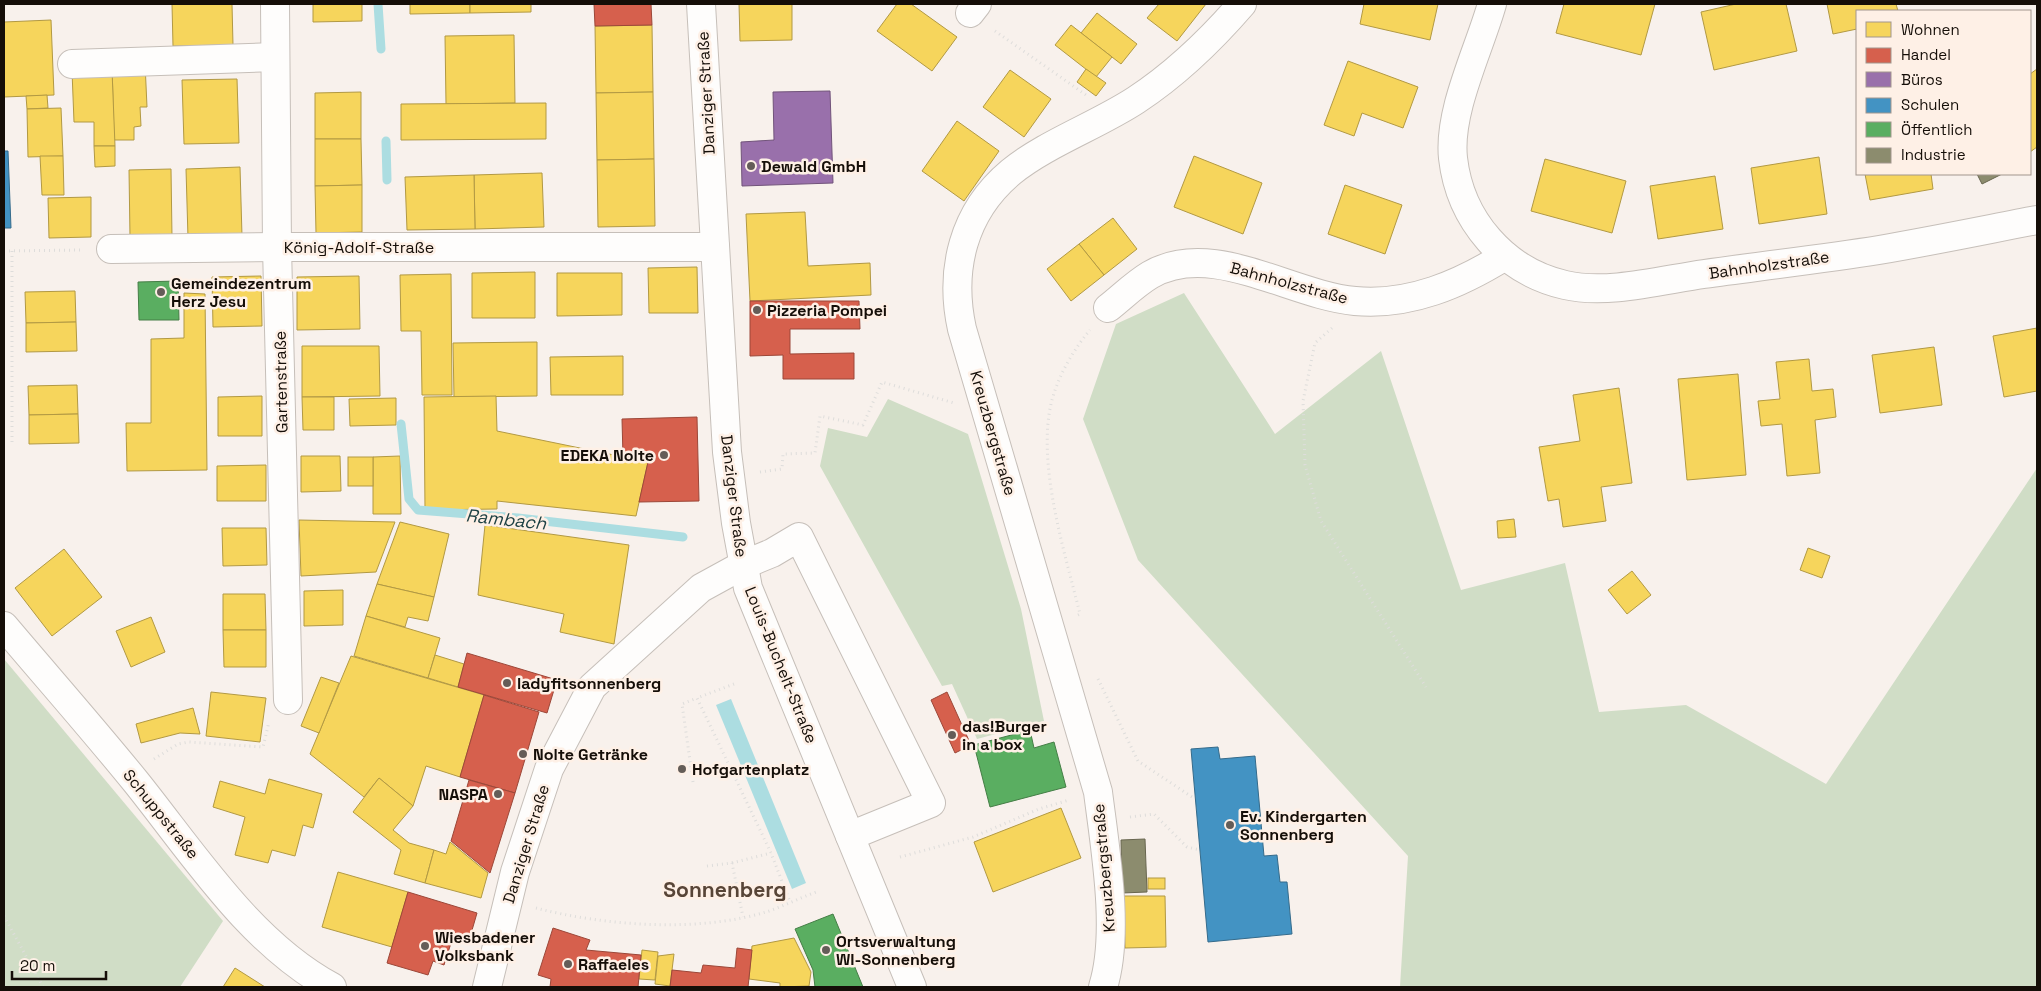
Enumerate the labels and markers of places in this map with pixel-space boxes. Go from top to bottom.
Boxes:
place label: Dewald GmbH [761,156,866,177]
marker: Dewald GmbH [745,160,757,172]
place label: Gemeindezentrum Herz Jesu [171,273,311,312]
marker: Gemeindezentrum Herz Jesu [155,286,167,298]
place label: Pizzeria Pompei [767,300,887,321]
marker: Pizzeria Pompei [751,304,763,316]
place label: EDEKA Nolte [561,445,654,466]
marker: EDEKA Nolte [658,449,670,461]
place label: ladyfitsonnenberg [517,673,661,694]
marker: ladyfitsonnenberg [501,677,513,689]
place label: das!Burger in a box [962,716,1047,755]
marker: das!Burger in a box [946,729,958,741]
place label: Nolte Getränke [533,744,648,765]
marker: Nolte Getränke [517,748,529,760]
place label: Hofgartenplatz [692,759,809,780]
marker: Hofgartenplatz [676,763,688,775]
place label: NASPA [438,784,488,805]
marker: NASPA [492,788,504,800]
place label: Ev. Kindergarten Sonnenberg [1240,806,1367,845]
marker: Ev. Kindergarten Sonnenberg [1224,819,1236,831]
place label: Wiesbadener Volksbank [435,927,535,966]
place label: Ortsverwaltung WI-Sonnenberg [836,931,956,970]
marker: Wiesbadener Volksbank [419,940,431,952]
marker: Ortsverwaltung WI-Sonnenberg [820,944,832,956]
place label: Raffaeles [578,954,649,975]
marker: Raffaeles [562,958,574,970]

